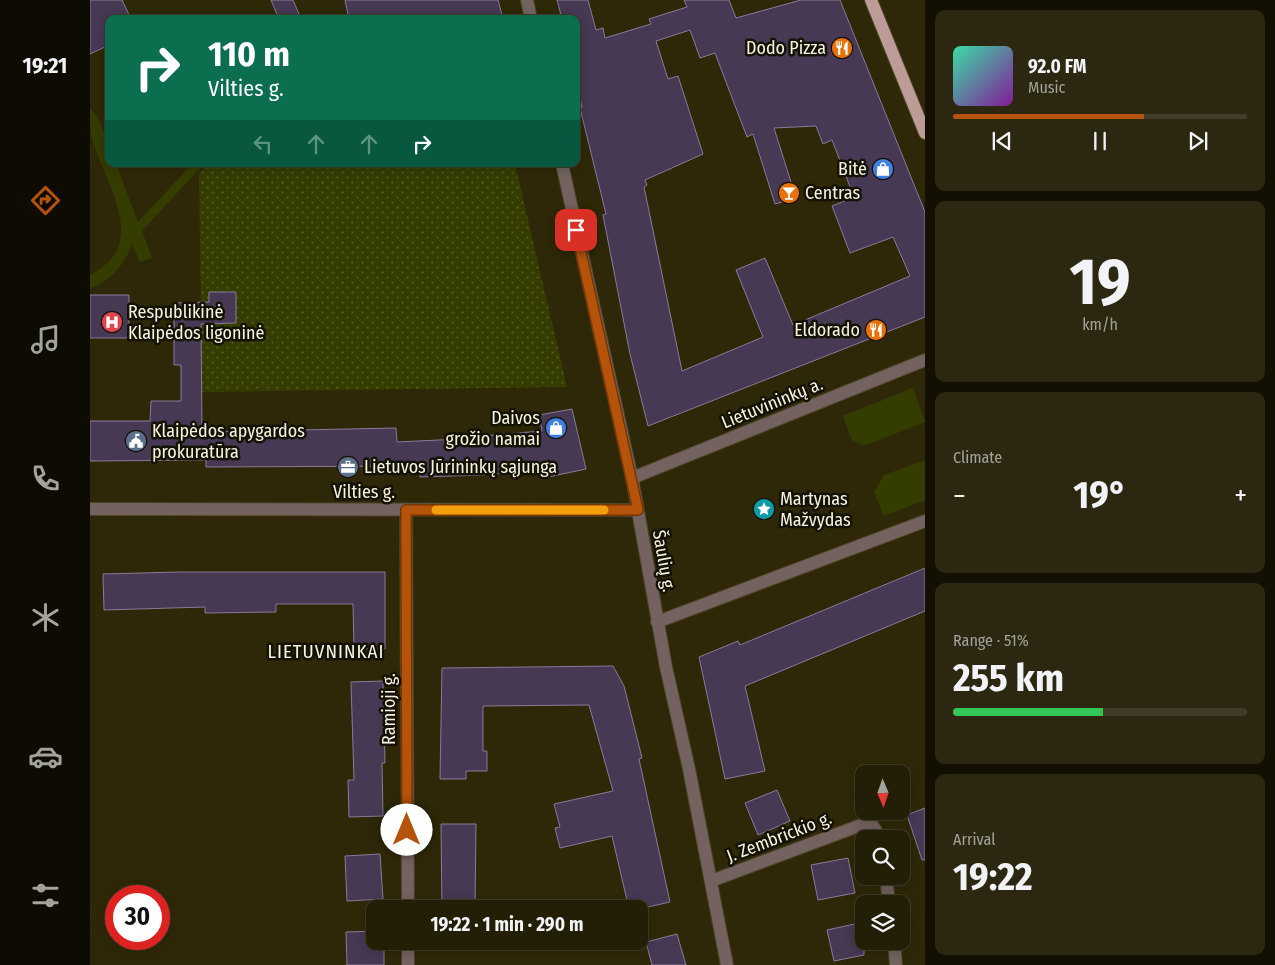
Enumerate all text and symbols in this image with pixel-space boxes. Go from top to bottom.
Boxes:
text: 110 m [208,33,290,75]
icon: right [125,35,190,100]
restaurant icon: Dodo Pizza [830,36,854,60]
place label: Dodo Pizza [746,37,826,59]
text: 19:21 [23,52,67,79]
text: 92.0 FM [1028,55,1086,78]
text: Vilties g. [208,75,284,102]
text: Music [1028,78,1065,97]
icon: previous [988,127,1016,155]
icon: pause [1086,127,1114,155]
icon: next [1184,127,1212,155]
icon: left [249,130,277,158]
icon: ahead [302,130,330,158]
icon: ahead [355,130,383,158]
icon: right [408,130,436,158]
shop icon: Bitė [871,157,895,181]
place label: Bitė [838,158,867,180]
bar icon: Centras [777,181,801,205]
place label: Centras [805,182,860,204]
icon: directions [28,183,63,218]
pin [555,209,597,251]
icon: arrive [562,216,590,244]
text: 19 [1069,243,1131,321]
place label: Respublikinė Klaipėdos ligoninė [128,301,264,344]
hospital icon: Respublikinė Klaipėdos ligoninė [100,310,124,334]
text: km/h [1082,315,1118,334]
restaurant icon: Eldorado [864,318,888,342]
place label: Eldorado [794,319,860,341]
icon: music [28,322,63,357]
street label: Lietuvininkų a. [718,373,826,433]
place label: Daivos grožio namai [446,407,540,450]
shop icon: Daivos grožio namai [544,416,568,440]
place label: Klaipėdos apygardos prokuratūra [152,420,305,463]
public building icon: Klaipėdos apygardos prokuratūra [124,429,148,453]
text: Climate [953,448,1002,467]
office icon: Lietuvos Jūrininkų sąjunga [336,455,360,479]
place label: Lietuvos Jūrininkų sąjunga [364,456,557,478]
icon: phone [28,461,63,496]
text: 19° [1073,472,1127,518]
text: − [953,479,966,512]
text: + [1234,479,1247,512]
street label: Vilties g. [333,481,395,503]
place label: Martynas Mažvydas [780,488,851,531]
place icon: Martynas Mažvydas [752,497,776,521]
street label: Šaulių g. [648,528,680,594]
icon: climate [28,600,63,635]
text: Range · 51% [953,631,1029,650]
district label: LIETUVNINKAI [267,640,385,663]
text: 255 km [953,655,1064,701]
street label: Ramioji g. [378,673,400,745]
icon: car [28,739,63,774]
north arrow [855,765,910,820]
map controls [855,765,910,950]
position arrow [380,803,432,855]
street label: J. Zembrickio g. [723,807,835,867]
button: search [855,830,910,885]
text: Arrival [953,830,995,849]
text: 19:22 [953,854,1033,900]
icon: filters [28,878,63,913]
speed limit sign: 30 [105,885,170,950]
button: layers [855,895,910,950]
text: 19:22 · 1 min · 290 m [430,913,584,936]

